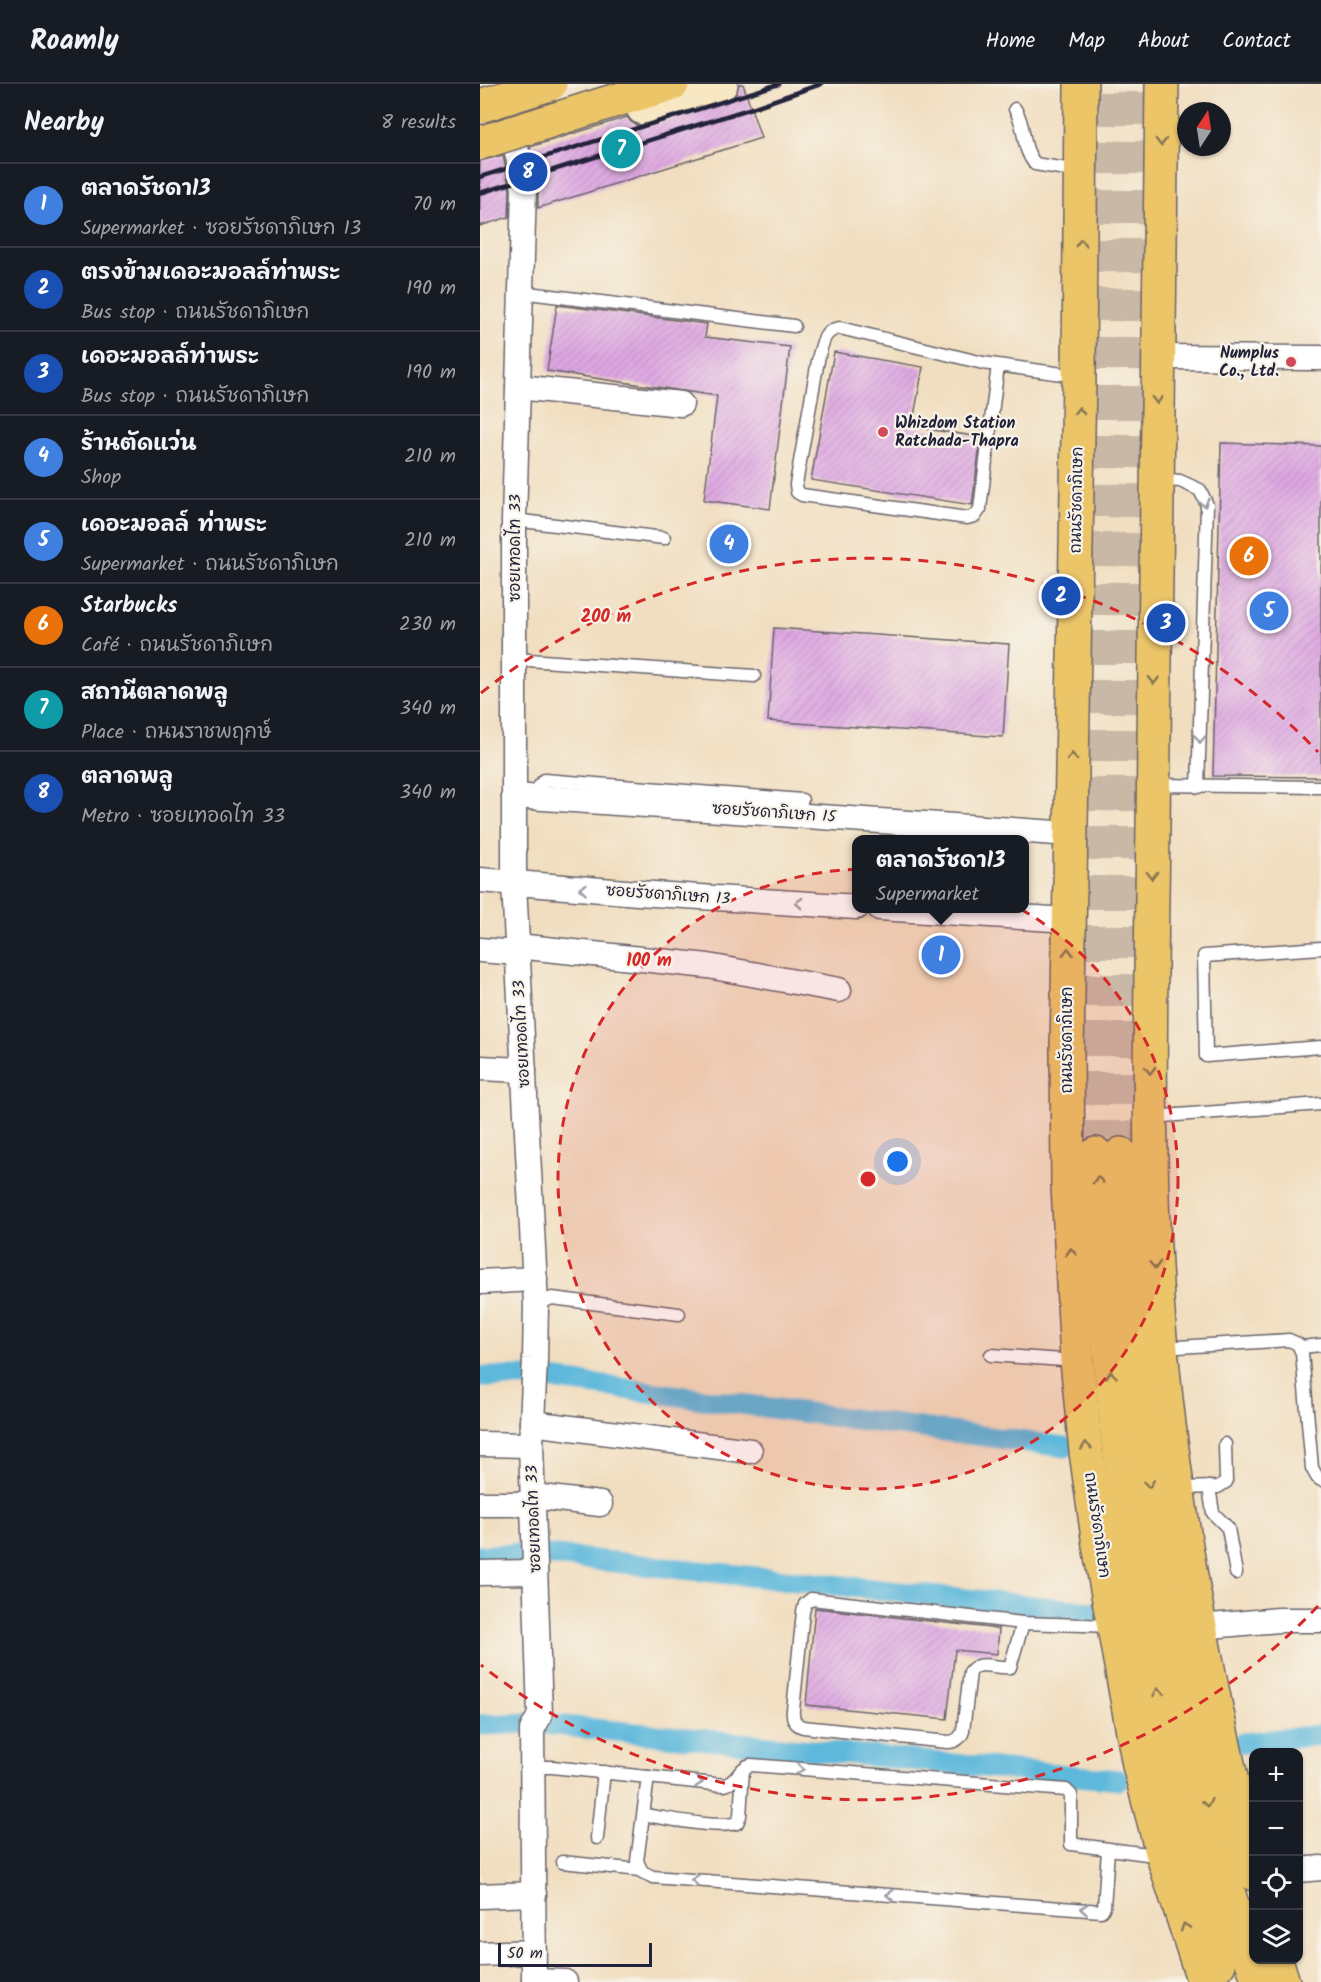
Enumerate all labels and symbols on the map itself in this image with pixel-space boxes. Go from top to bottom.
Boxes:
north arrow [1177,102,1231,156]
pin: 7 [602,126,640,172]
one-way arrow [1154,138,1167,147]
pin: 8 [508,150,548,194]
one-way arrow [1075,239,1087,248]
place label: Numplus Co., Ltd. [1219,341,1280,384]
marker: Numplus Co., Ltd. [1284,355,1298,369]
one-way arrow [1151,396,1163,405]
one-way arrow [1073,406,1085,415]
place label: Whizdom Station Ratchada-Thapra [895,411,1019,454]
marker: Whizdom Station Ratchada-Thapra [876,425,890,439]
street label: ถนนรัชดาภิเษก [1064,446,1090,554]
street label: ซอยเทอดไท 33 [503,494,528,602]
one-way arrow [1197,497,1209,507]
pin: 4 [710,522,748,566]
pin: 6 [1230,534,1268,578]
pin: 2 [1042,574,1080,618]
pin: 5 [1250,588,1288,634]
pin: 3 [1146,600,1186,646]
text: 200 m [581,603,632,632]
one-way arrow [1148,676,1160,685]
one-way arrow [1193,734,1206,743]
one-way arrow [1066,752,1078,761]
street label: ซอยรัชดาภิเษก 15 [711,796,838,830]
one-way arrow [1146,871,1158,880]
street label: ซอยรัชดาภิเษก 13 [605,878,731,912]
one-way arrow [579,883,588,896]
one-way arrow [794,897,803,910]
pin: 1 [922,932,960,978]
text: 100 m [626,947,672,976]
one-way arrow [1062,947,1074,956]
street label: ซอยเทอดไท 33 [507,979,537,1089]
street label: ถนนรัชดาภิเษก [1055,987,1080,1093]
one-way arrow [1144,1066,1157,1075]
your location [883,1147,912,1176]
centre of rings [858,1169,878,1189]
one-way arrow [1091,1176,1104,1185]
one-way arrow [1065,1247,1078,1256]
one-way arrow [1148,1261,1161,1270]
one-way arrow [1105,1370,1118,1379]
one-way arrow [1080,1442,1093,1451]
street label: ซอยเทอดไท 33 [520,1465,548,1573]
street label: ถนนรัชดาภิเษก [1077,1470,1117,1580]
one-way arrow [1142,1480,1155,1489]
one-way arrow [1152,1688,1165,1698]
one-way arrow [795,1762,804,1775]
one-way arrow [694,1775,704,1788]
one-way arrow [1199,1797,1212,1807]
one-way arrow [691,1874,700,1887]
one-way arrow [885,1888,894,1901]
one-way arrow [1079,1903,1088,1916]
one-way arrow [1180,1922,1193,1933]
scale bar [498,1940,652,1968]

